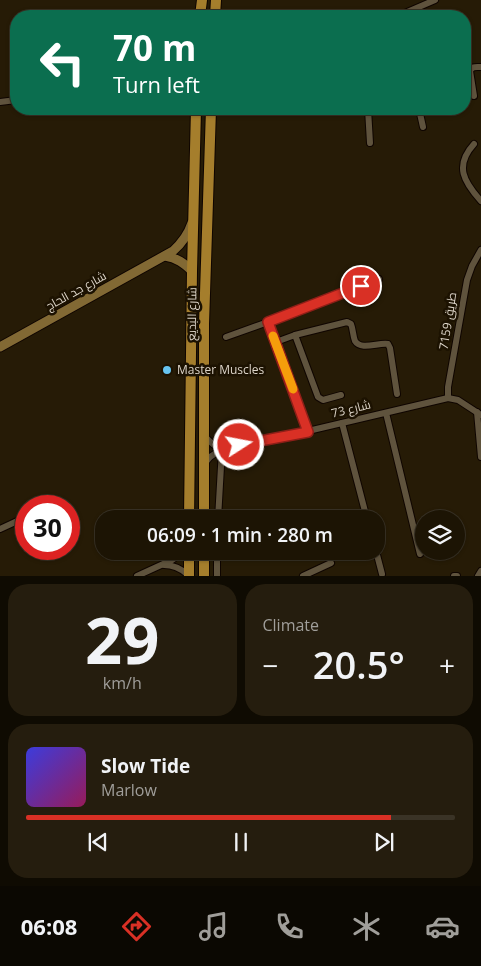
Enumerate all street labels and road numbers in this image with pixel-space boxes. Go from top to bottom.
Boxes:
street label: شارع جد الحاج [42,267,109,314]
street label: شارع البديع [183,287,200,341]
street label: طريق 7159 [435,291,460,351]
street label: شارع 73 [329,395,372,422]

